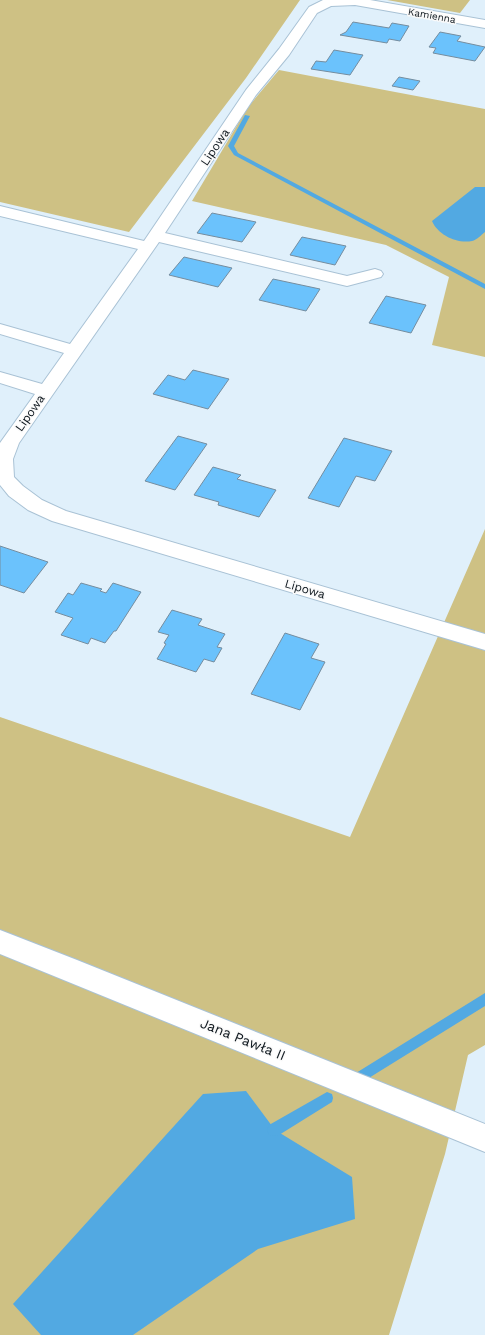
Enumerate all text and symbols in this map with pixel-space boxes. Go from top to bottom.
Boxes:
street label: Kamienna [407,6,457,25]
street label: Lipowa [198,126,233,168]
street label: Lipowa [12,392,48,434]
street label: Lipowa [283,577,327,602]
street label: Jana Pawła II [198,1015,288,1063]

